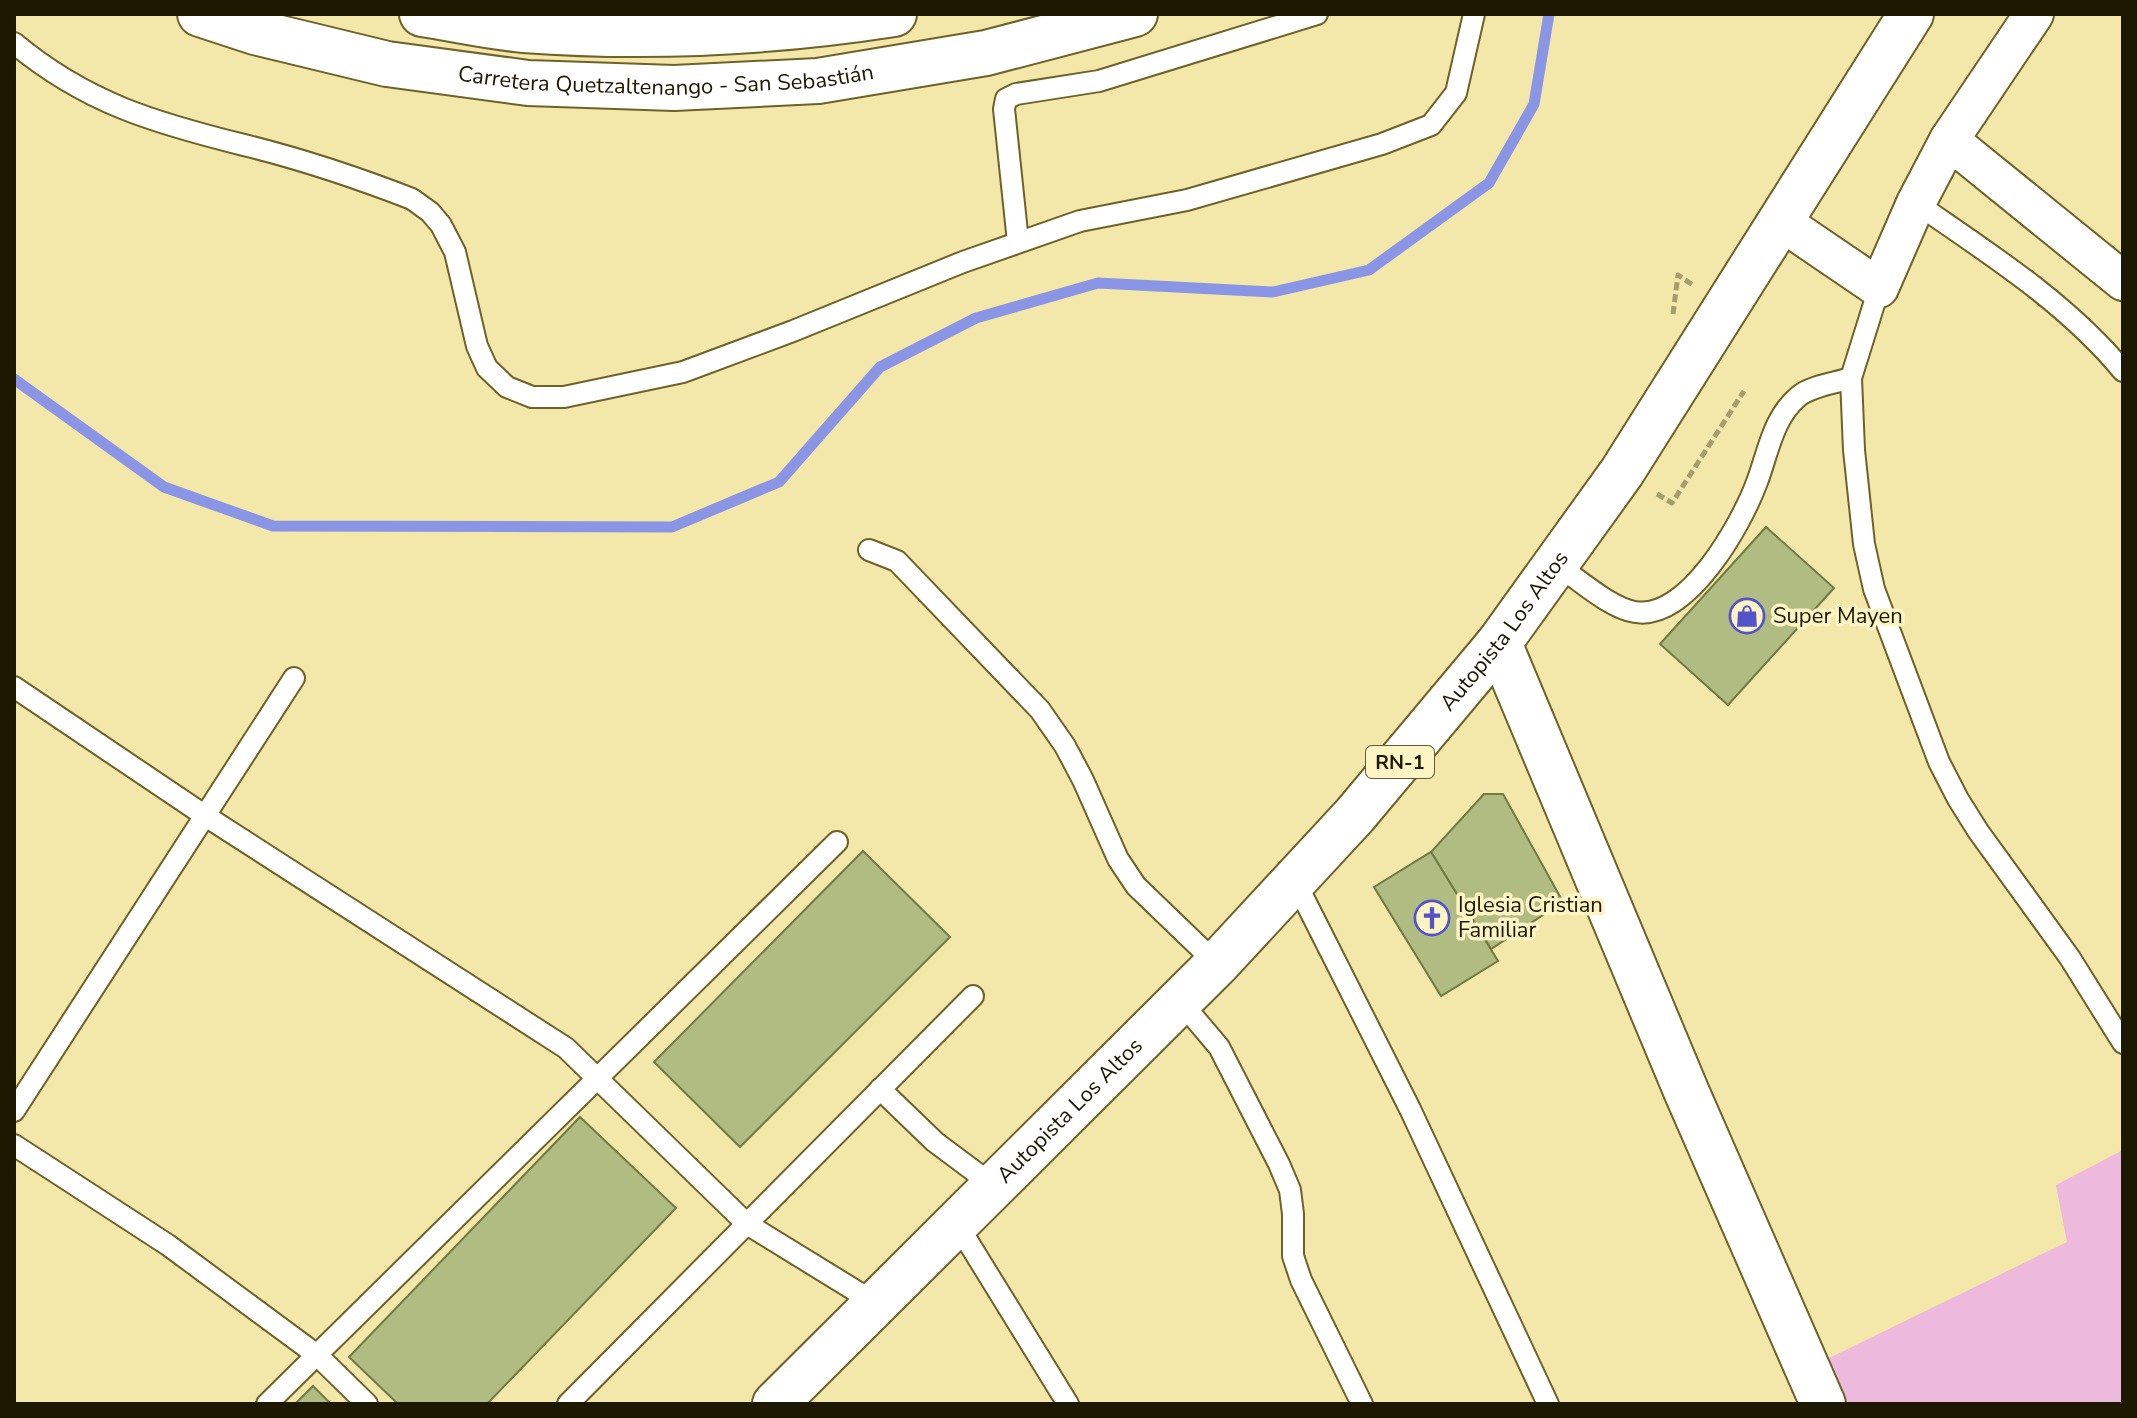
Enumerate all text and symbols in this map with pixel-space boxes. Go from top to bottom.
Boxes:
street label: Carretera Quetzaltenango - San Sebastián [456,57,876,103]
street label: Autopista Los Altos [1433,545,1576,717]
shop icon: Super Mayen [1728,597,1766,635]
place label: Super Mayen [1773,601,1903,631]
road number: RN-1 [1366,746,1434,778]
place label: Iglesia Cristian Familiar [1458,890,1603,945]
church icon: Iglesia Cristian Familiar [1413,899,1451,937]
street label: Autopista Los Altos [990,1031,1149,1190]

